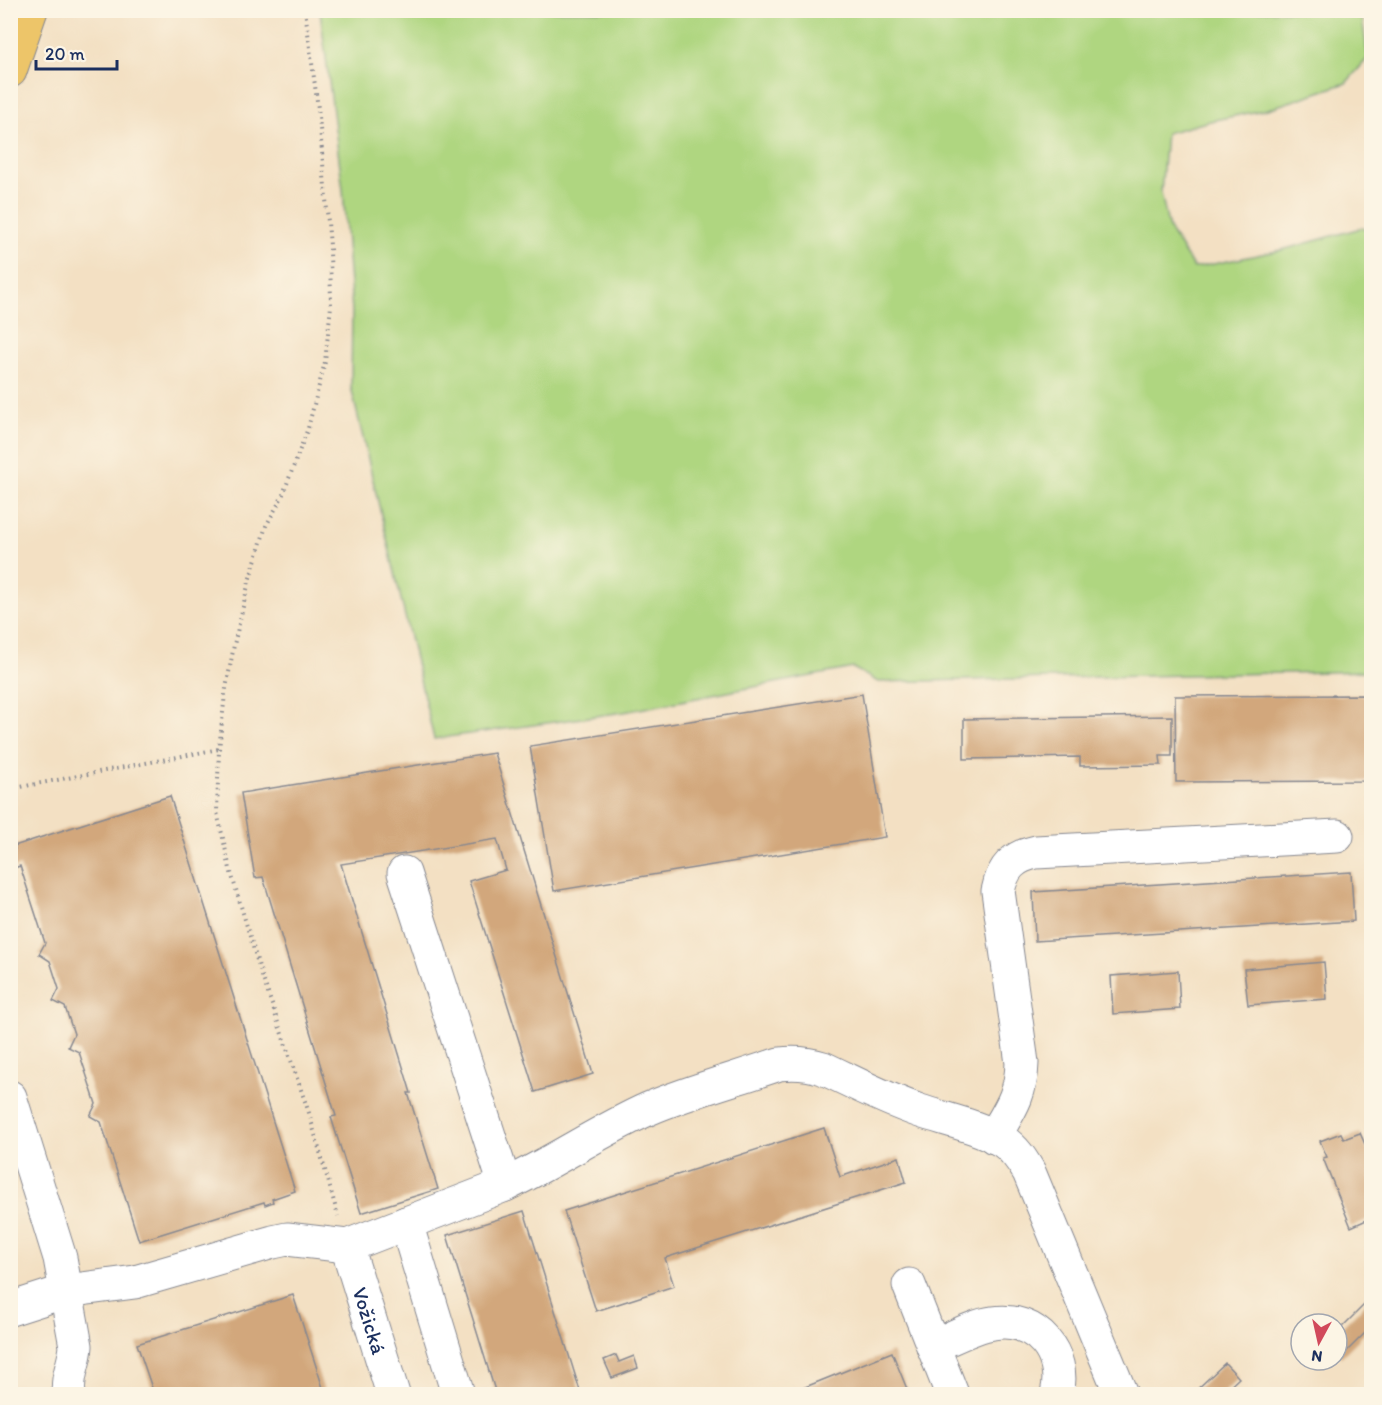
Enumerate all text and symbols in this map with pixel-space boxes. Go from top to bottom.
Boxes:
scale bar [36,33,117,71]
text: 20 m [45,43,85,65]
street label: Vožická [348,1284,392,1357]
north arrow [1289,1312,1349,1372]
text: N [1310,1346,1324,1367]

